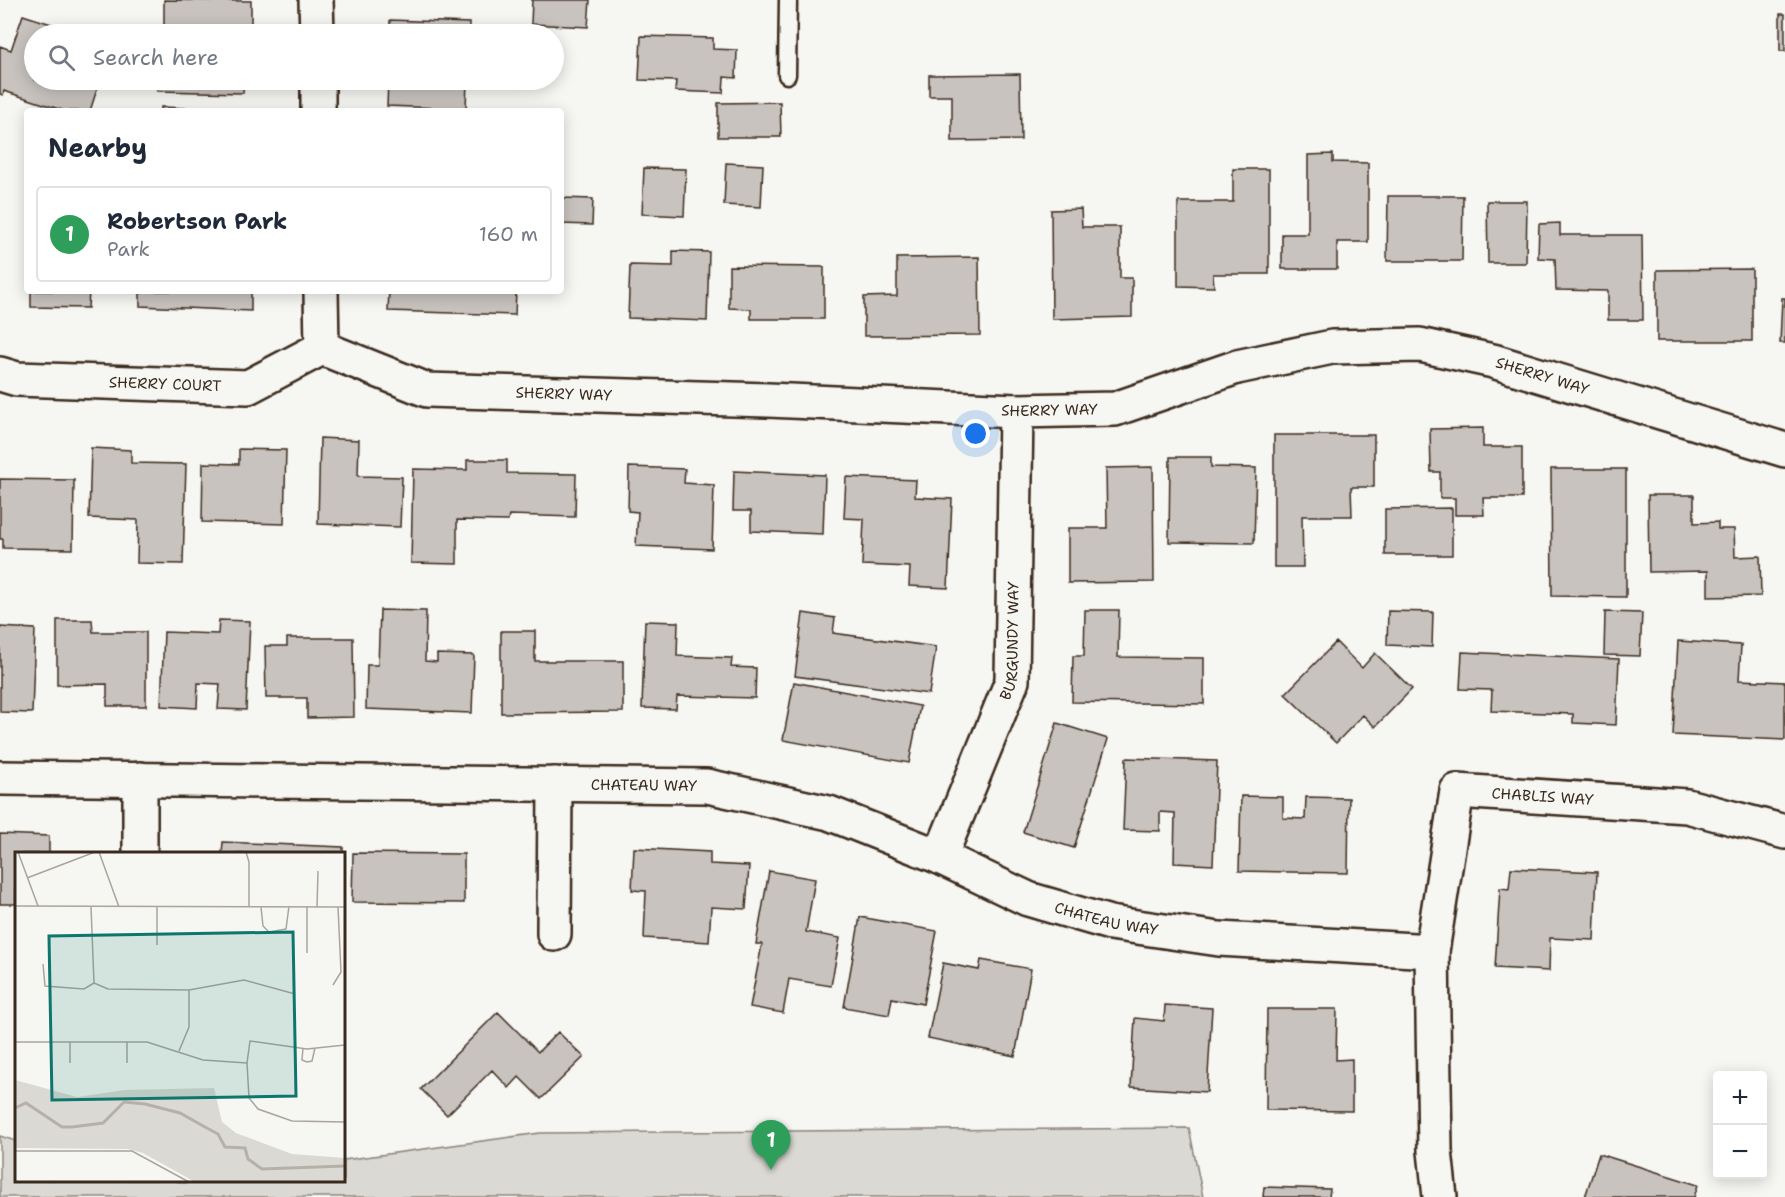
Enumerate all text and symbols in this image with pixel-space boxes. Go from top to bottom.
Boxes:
search box [24,24,564,90]
icon: search [45,41,78,74]
text: Search here [93,43,219,72]
text: Nearby [48,130,147,165]
text: Robertson Park [107,207,287,236]
text: 1 [65,221,74,247]
text: 160 m [479,221,538,247]
text: Park [107,236,150,262]
street label: SHERRY WAY [1493,352,1592,400]
street label: SHERRY COURT [109,372,222,396]
street label: SHERRY WAY [515,383,612,405]
street label: SHERRY WAY [1001,399,1098,421]
your location [961,419,990,448]
street label: BURGUNDY WAY [995,581,1023,703]
street label: CHATEAU WAY [591,775,697,796]
street label: CHABLIS WAY [1491,783,1594,810]
inset map [15,852,345,1182]
street label: CHATEAU WAY [1052,897,1160,940]
map controls [1713,1071,1767,1179]
button: + [1713,1071,1767,1125]
pin: 1 [752,1120,790,1170]
button: − [1713,1125,1767,1179]

